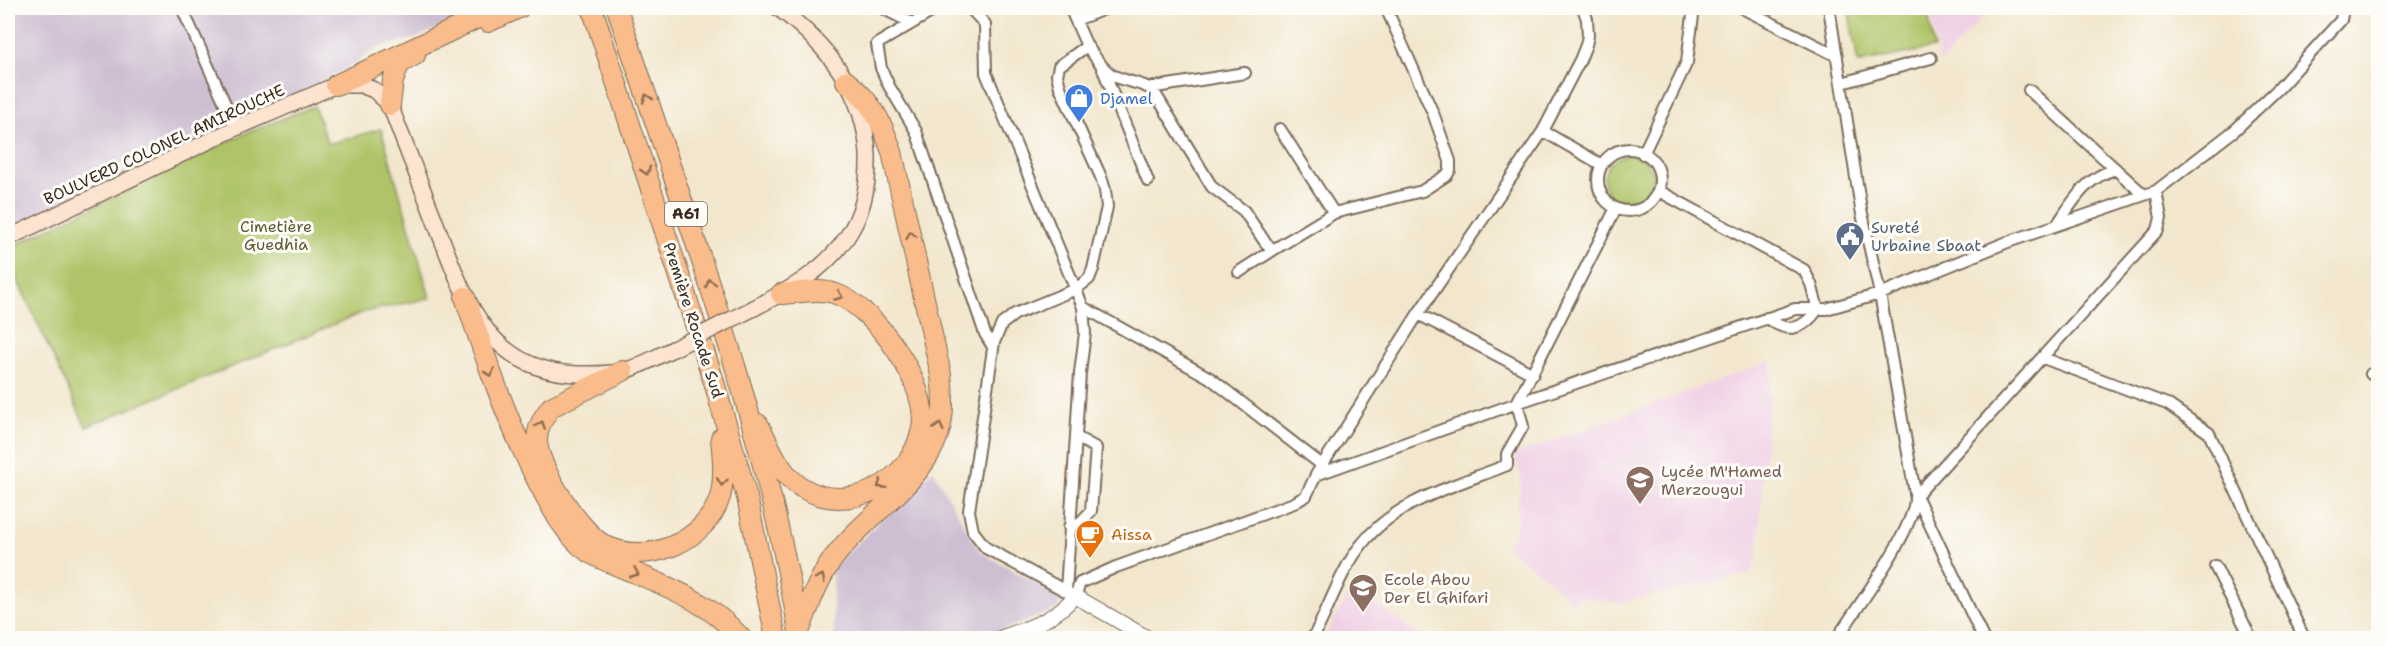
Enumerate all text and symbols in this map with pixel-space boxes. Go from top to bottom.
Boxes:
street label: BOULVERD COLONEL AMIROUCHE [40,79,288,210]
shop icon: Djamel [1063,82,1095,124]
place label: Djamel [1100,88,1153,109]
one-way arrow [642,93,655,104]
one-way arrow [638,165,651,176]
road number: A61 [665,202,707,226]
park label: Cimetière Guedhia [240,216,312,255]
place label: Sureté Urbaine Sbaat [1871,217,1981,256]
public building icon: Sureté Urbaine Sbaat [1834,220,1866,262]
one-way arrow [905,231,918,241]
street label: Première Rocade Sud [658,240,729,401]
one-way arrow [705,278,717,289]
one-way arrow [832,289,843,301]
one-way arrow [483,367,495,378]
one-way arrow [534,421,547,431]
one-way arrow [932,422,945,432]
place label: Lycée M'Hamed Merzougui [1661,461,1782,500]
school or university icon: Lycée M'Hamed Merzougui [1624,464,1656,506]
one-way arrow [716,477,728,486]
one-way arrow [877,478,888,489]
cafe icon: Aissa [1074,518,1106,560]
place label: Aissa [1111,524,1152,545]
one-way arrow [629,566,640,578]
place label: Ecole Abou Der El Ghifari [1384,569,1489,608]
school or university icon: Ecole Abou Der El Ghifari [1347,572,1379,614]
one-way arrow [814,574,825,584]

